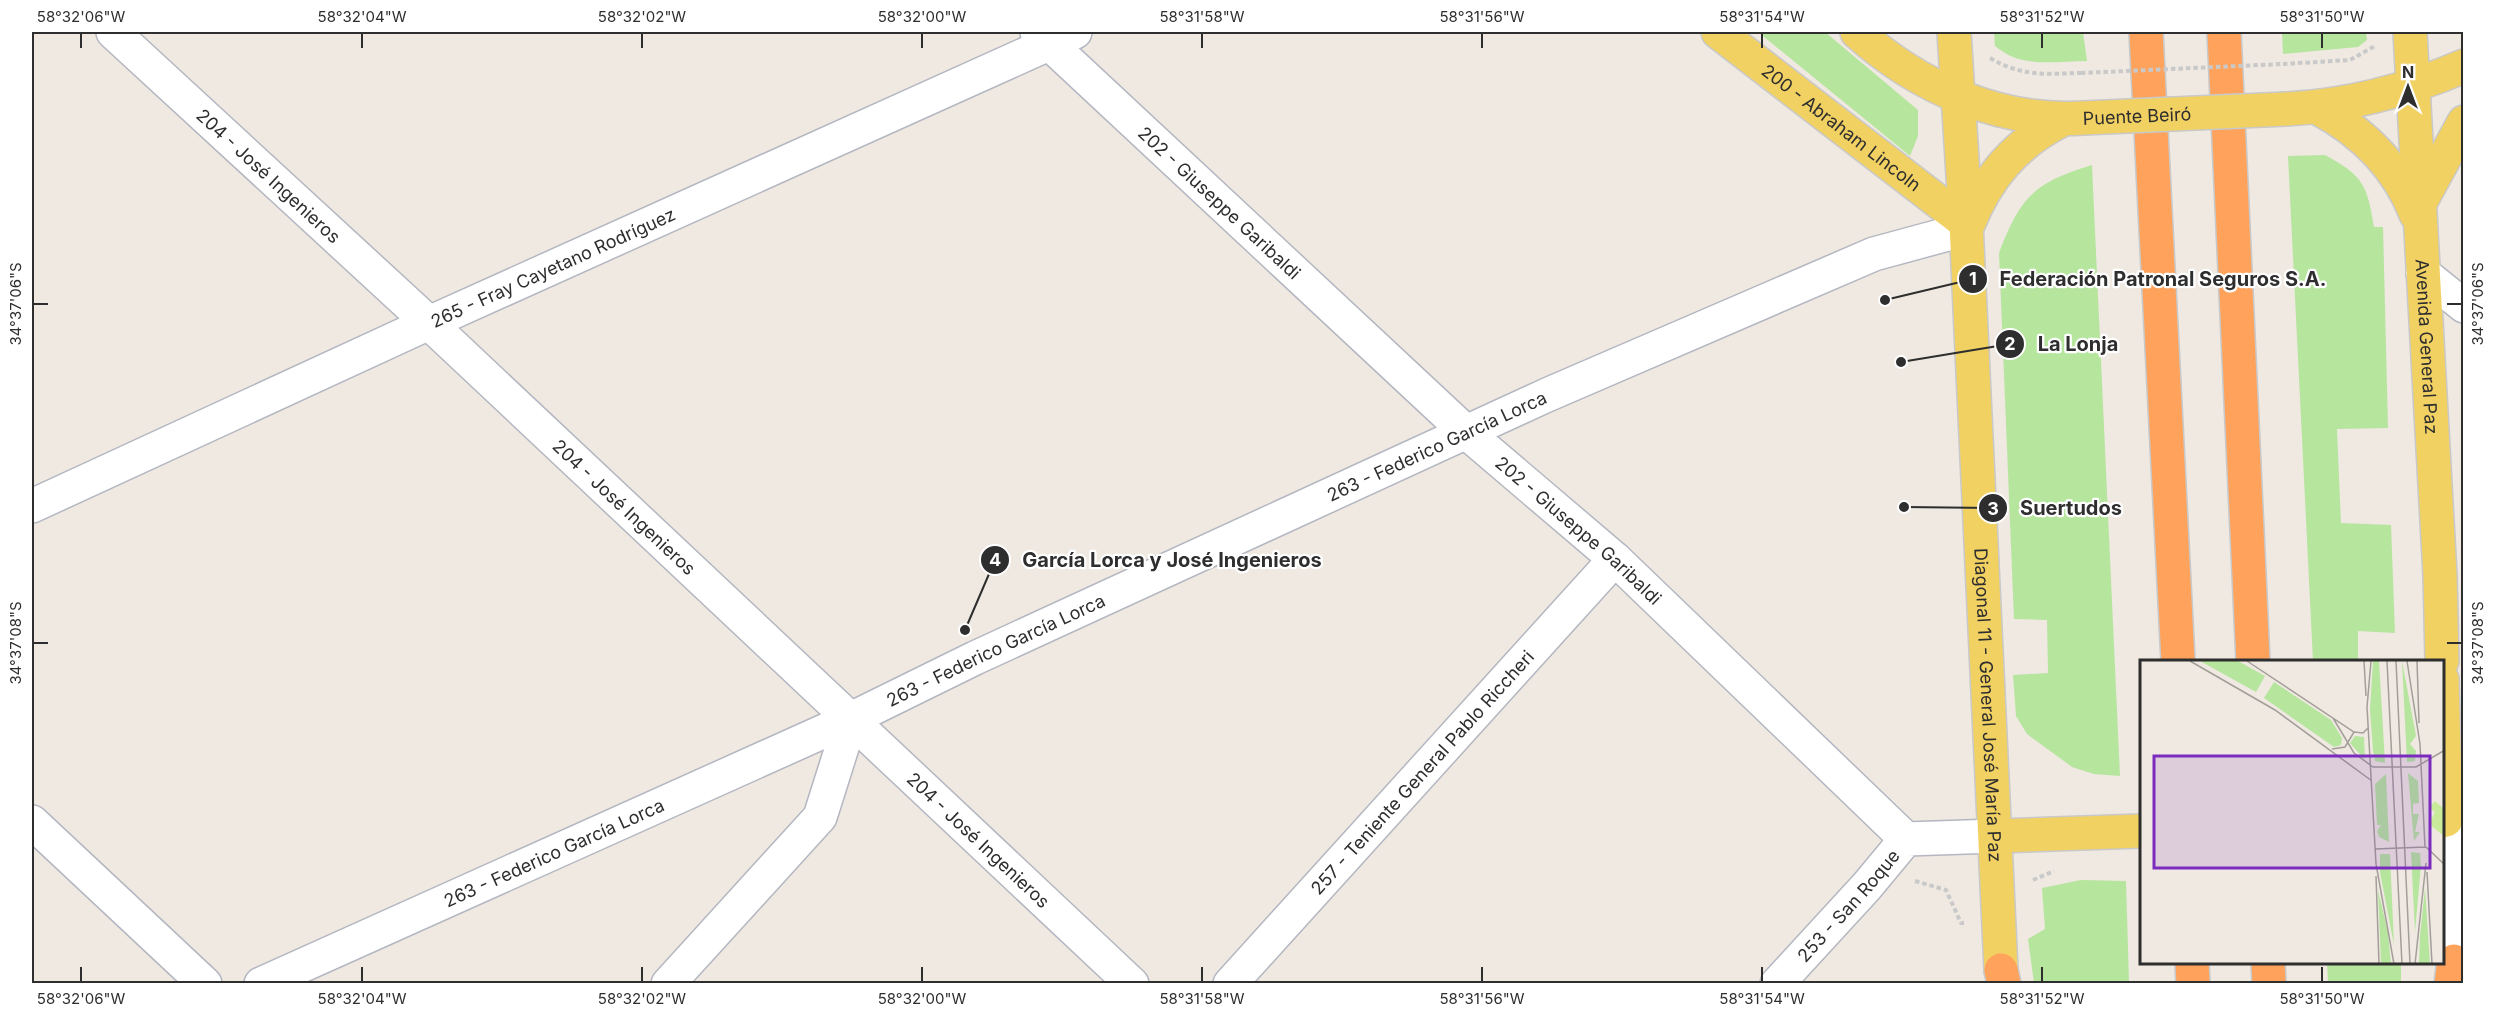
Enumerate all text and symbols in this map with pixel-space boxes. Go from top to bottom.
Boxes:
text: 58°32'06"W [37,7,125,26]
text: 58°32'04"W [318,7,407,26]
text: 58°32'02"W [598,7,686,26]
text: 58°32'00"W [878,7,967,26]
text: 58°31'58"W [1159,7,1245,26]
text: 58°31'56"W [1439,7,1525,26]
text: 58°31'54"W [1719,7,1805,26]
text: 58°31'52"W [2000,7,2085,26]
text: 58°31'50"W [2279,7,2365,26]
north arrow [2378,57,2438,117]
street label: 200 - Abraham Lincoln [1758,59,1925,195]
text: N [2402,62,2414,82]
street label: Puente Beiró [2082,103,2192,129]
street label: 204 - José Ingenieros [193,104,345,247]
street label: 202 - Giuseppe Garibaldi [1134,122,1305,283]
street label: 265 - Fray Cayetano Rodríguez [427,203,678,331]
street label: Avenida General Paz [2412,258,2443,435]
callout: Federación Patronal Seguros S.A. [1958,260,2338,298]
text: 34°37'06"S [6,262,25,346]
text: 34°37'06"S [2468,262,2487,346]
text: Federación Patronal Seguros S.A. [2000,267,2326,291]
text: 1 [1969,268,1977,289]
callout: La Lonja [1995,325,2130,363]
text: La Lonja [2038,332,2118,356]
text: 2 [2004,333,2016,354]
street label: 263 - Federico García Lorca [1324,386,1550,505]
street label: 204 - José Ingenieros [549,435,700,579]
street label: 202 - Giuseppe Garibaldi [1491,452,1666,609]
callout: Suertudos [1978,489,2134,527]
text: Suertudos [2020,496,2122,520]
text: 3 [1987,498,1999,519]
callout: García Lorca y José Ingenieros [980,541,1334,579]
street label: Diagonal 11 - General José María Paz [1971,547,2006,863]
text: García Lorca y José Ingenieros [1022,548,1322,572]
text: 4 [989,549,1001,570]
street label: 263 - Federico García Lorca [883,589,1108,710]
text: 34°37'08"S [6,601,25,685]
text: 34°37'08"S [2468,601,2487,685]
street label: 257 - Teniente General Pablo Riccheri [1306,646,1538,898]
inset map [2140,660,2444,964]
street label: 204 - José Ingenieros [903,768,1054,912]
street label: 263 - Federico García Lorca [440,794,667,911]
street label: 253 - San Roque [1793,845,1904,966]
text: 58°32'06"W [37,989,125,1008]
text: 58°32'04"W [318,989,407,1008]
text: 58°32'02"W [598,989,686,1008]
text: 58°32'00"W [878,989,967,1008]
text: 58°31'58"W [1159,989,1245,1008]
text: 58°31'56"W [1439,989,1525,1008]
text: 58°31'54"W [1719,989,1805,1008]
text: 58°31'52"W [2000,989,2085,1008]
text: 58°31'50"W [2279,989,2365,1008]

